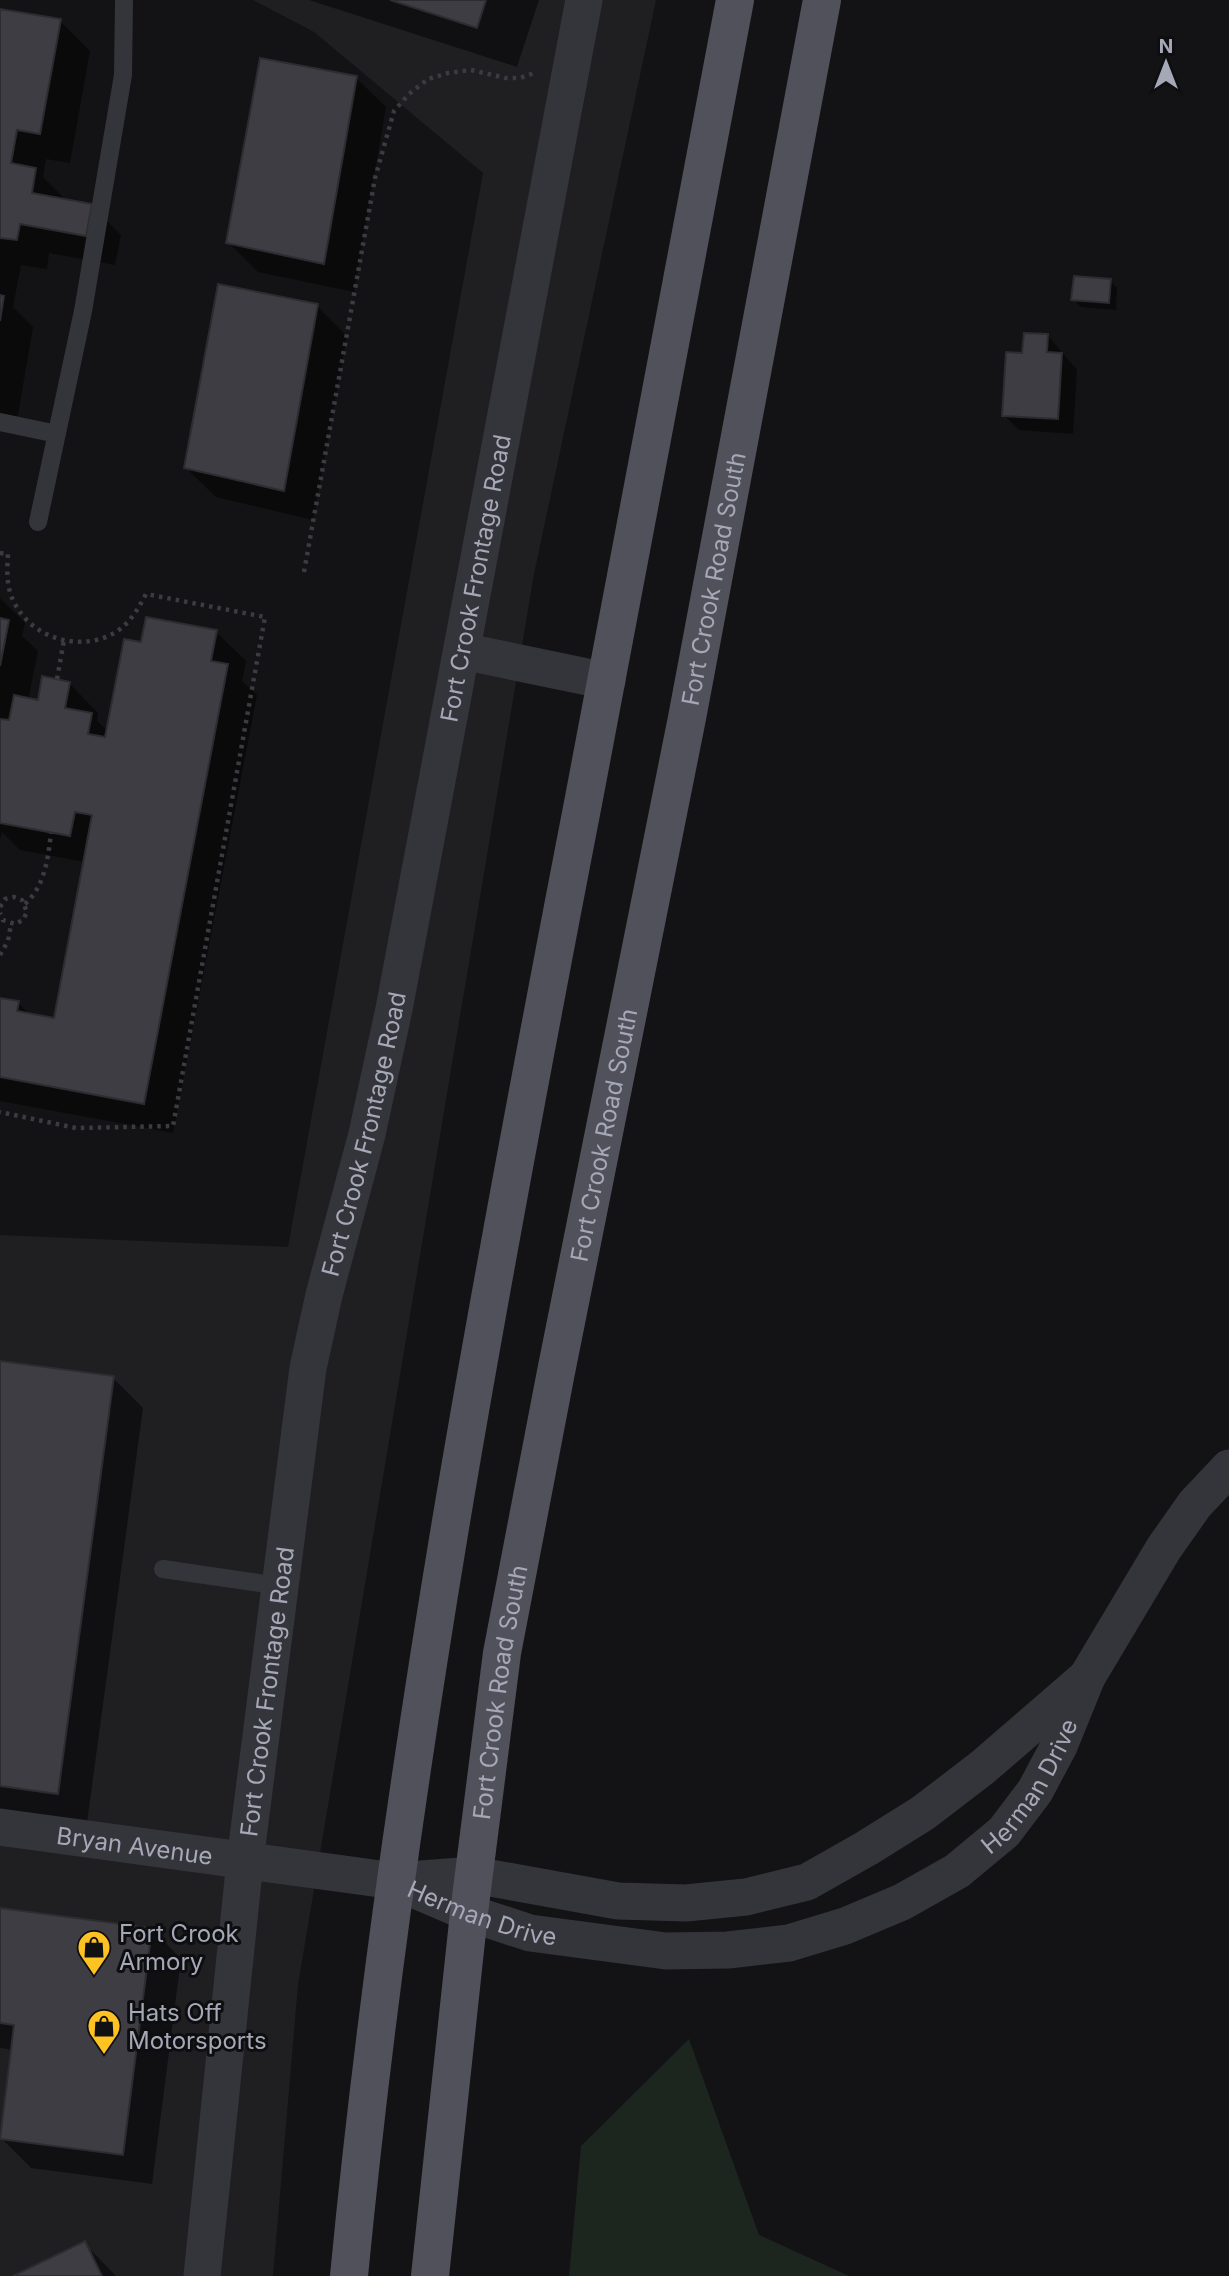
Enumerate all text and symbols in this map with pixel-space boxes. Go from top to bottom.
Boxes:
north arrow [1131,28,1201,98]
text: N [1159,35,1173,58]
street label: Fort Crook Frontage Road [434,432,516,724]
street label: Fort Crook Road South [675,450,751,708]
street label: Fort Crook Frontage Road [315,989,411,1279]
street label: Fort Crook Road South [564,1006,643,1264]
street label: Fort Crook Frontage Road [234,1545,300,1838]
street label: Fort Crook Road South [466,1562,533,1821]
street label: Herman Drive [975,1714,1083,1860]
street label: Bryan Avenue [55,1820,215,1870]
street label: Herman Drive [403,1874,558,1951]
place label: Fort Crook Armory [119,1919,239,1976]
shop icon: Fort Crook Armory [75,1928,113,1977]
place label: Hats Off Motorsports [128,1998,267,2055]
shop icon: Hats Off Motorsports [85,2007,123,2056]

